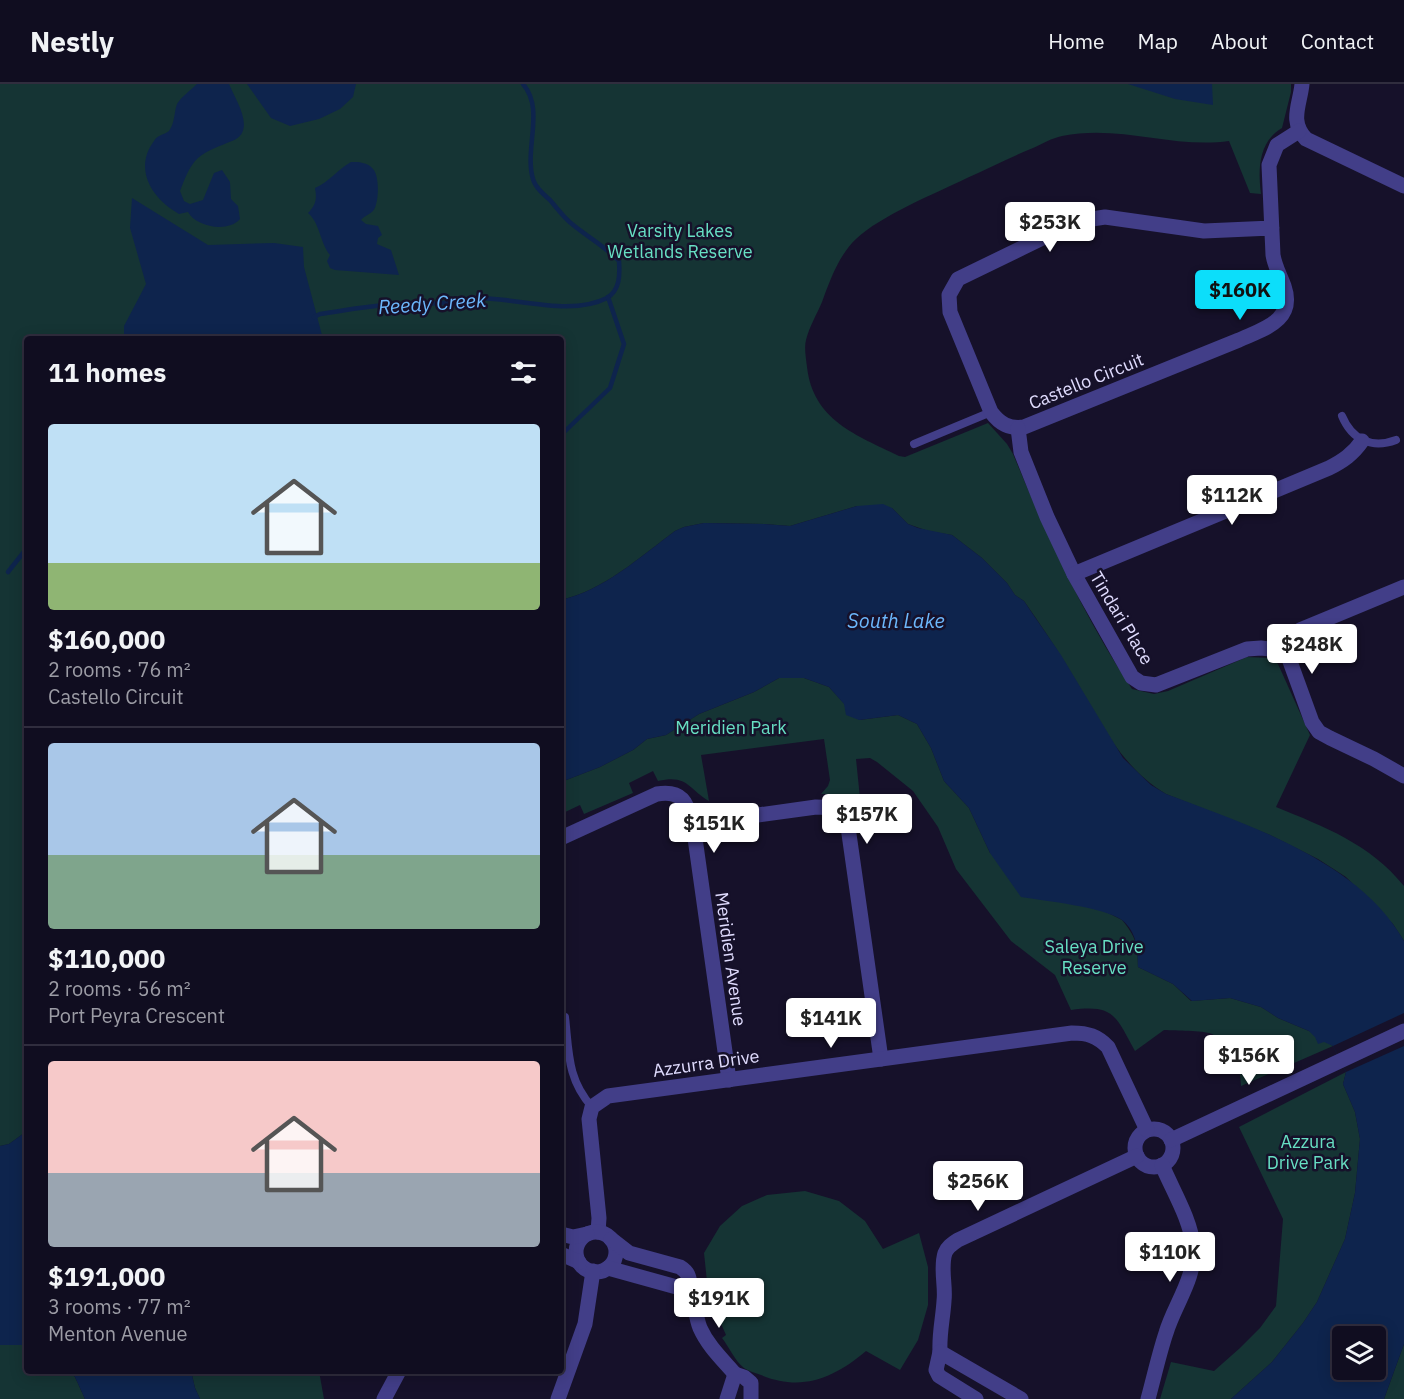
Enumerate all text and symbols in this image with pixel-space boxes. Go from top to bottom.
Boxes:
text: Nestly [30,23,114,60]
text: Home [1048,27,1105,55]
text: Map [1138,27,1178,55]
text: About [1211,27,1268,55]
text: Contact [1301,27,1374,55]
pin: $253K [1008,202,1092,253]
text: $253K [1019,208,1081,235]
park label: Varsity Lakes Wetlands Reserve [607,219,753,263]
pin: $160K [1198,270,1282,321]
text: $160K [1209,276,1271,303]
water label: Reedy Creek [377,286,488,320]
street label: Castello Circuit [1025,348,1147,414]
text: 11 homes [48,355,166,389]
icon: filters [507,356,540,389]
icon: home [240,463,348,571]
pin: $112K [1190,475,1274,526]
text: $112K [1201,481,1263,508]
street label: Tindari Place [1085,567,1159,669]
water label: South Lake [847,607,945,634]
text: $160,000 [48,622,165,656]
pin: $248K [1270,624,1354,675]
text: $248K [1281,630,1343,657]
text: 2 rooms · 76 m² [48,656,191,683]
text: Castello Circuit [48,683,183,710]
park label: Meridien Park [675,716,787,739]
icon: home [240,782,348,890]
pin: $157K [825,794,909,845]
text: $157K [836,800,898,827]
pin: $151K [672,803,756,854]
text: $151K [683,809,745,836]
street label: Meridien Avenue [710,891,752,1028]
park label: Saleya Drive Reserve [1044,935,1144,979]
text: $110,000 [48,941,165,975]
text: 2 rooms · 56 m² [48,975,191,1002]
pin: $141K [789,998,873,1049]
text: Port Peyra Crescent [48,1002,225,1029]
text: $141K [800,1004,862,1031]
pin: $156K [1207,1035,1291,1086]
text: $156K [1218,1041,1280,1068]
street label: Azzurra Drive [651,1044,761,1082]
icon: home [240,1100,348,1208]
park label: Azzura Drive Park [1267,1130,1350,1174]
pin: $256K [936,1161,1020,1212]
text: $256K [947,1167,1009,1194]
pin: $110K [1128,1232,1212,1283]
text: $110K [1139,1238,1201,1265]
text: $191,000 [48,1259,165,1293]
pin: $191K [677,1278,761,1329]
text: $191K [688,1284,750,1311]
text: 3 rooms · 77 m² [48,1293,191,1320]
text: Menton Avenue [48,1320,188,1347]
map controls [1332,1326,1386,1380]
button: layers [1332,1326,1386,1380]

